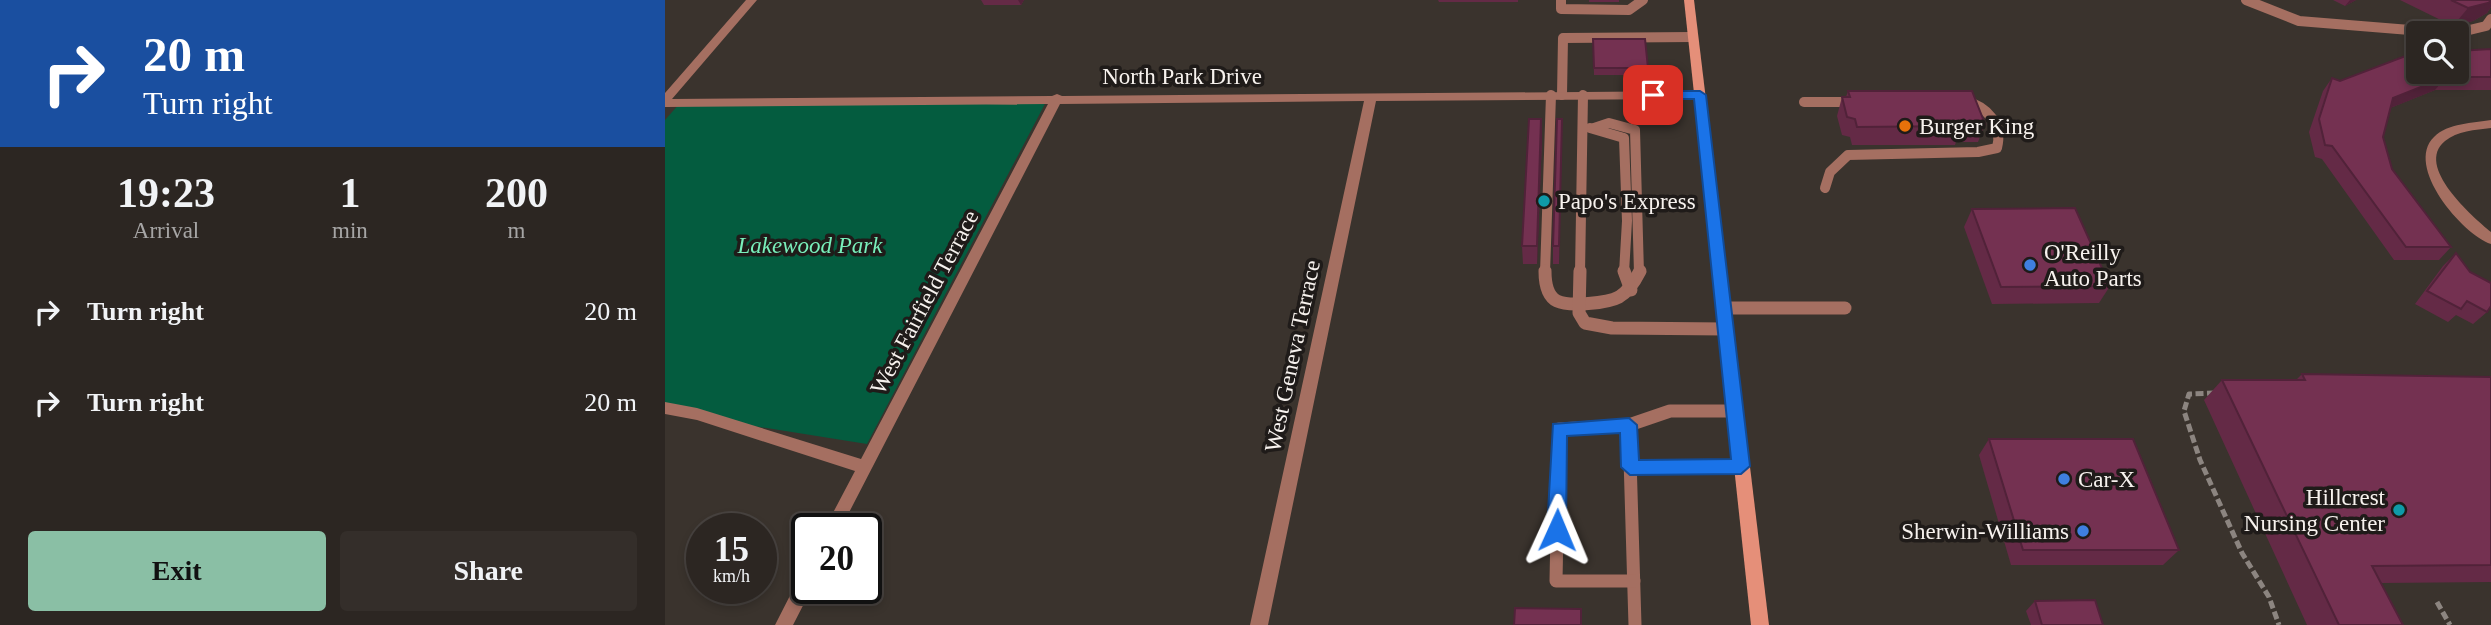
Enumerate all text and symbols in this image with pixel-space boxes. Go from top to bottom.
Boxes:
map controls [2406,21,2469,84]
button: search [2406,21,2469,84]
text: 20 m [143,27,245,82]
icon: right [28,28,119,119]
street label: North Park Drive [1102,64,1262,89]
pin [1623,65,1683,125]
icon: arrive [1634,76,1672,114]
text: Turn right [143,85,273,121]
place label: Burger King [1919,114,2035,139]
marker: Burger King [1897,118,1913,134]
text: 19:23 [117,170,215,216]
text: 1 [339,170,360,216]
text: 200 [485,170,548,216]
place label: Papo's Express [1558,189,1696,214]
marker: Papo's Express [1536,193,1552,209]
street label: West Fairfield Terrace [865,206,983,398]
text: Arrival [133,218,199,243]
text: min [332,218,368,243]
text: m [507,218,525,243]
park label: Lakewood Park [736,233,883,258]
place label: O'Reilly Auto Parts [2044,240,2142,291]
marker: O'Reilly Auto Parts [2022,257,2038,273]
street label: West Geneva Terrace [1260,258,1325,454]
icon: right [28,293,66,331]
text: Turn right [87,297,204,326]
text: 20 m [584,297,637,326]
icon: right [28,384,66,422]
text: Turn right [87,388,204,417]
text: 20 m [584,388,637,417]
place label: Car-X [2078,467,2135,492]
marker: Car-X [2056,471,2072,487]
place label: Hillcrest Nursing Center [2244,485,2386,536]
position arrow [1520,493,1594,567]
marker: Hillcrest Nursing Center [2391,502,2407,518]
speed limit sign: 20 [791,513,882,604]
place label: Sherwin-Williams [1901,519,2069,544]
marker: Sherwin-Williams [2075,523,2091,539]
text: 15 [714,530,749,569]
button: Exit [28,531,326,611]
button: Share [340,531,637,611]
text: km/h [713,566,750,586]

